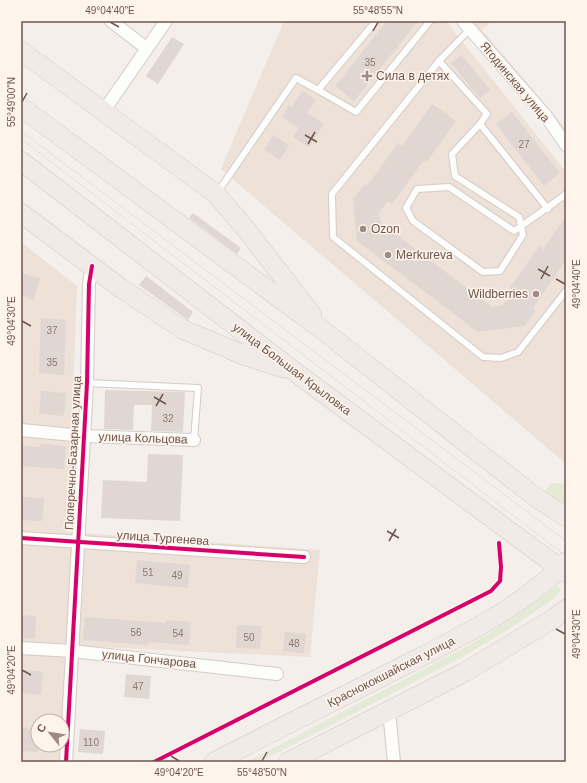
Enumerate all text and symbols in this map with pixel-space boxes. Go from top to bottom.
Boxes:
text: 49°04'40"E [85,5,135,16]
text: 55°48'55"N [353,5,403,16]
street label: Ягодинская улица [477,39,553,125]
house number: 35 [364,57,376,68]
place label: Сила в детях [376,69,449,83]
marker: Сила в детях [361,70,373,82]
text: 55°49'00"N [6,77,17,127]
house number: 27 [518,139,530,150]
place label: Ozon [371,222,400,236]
marker: Ozon [358,224,368,234]
place label: Merkureva [396,248,453,262]
marker: Merkureva [383,250,393,260]
text: 49°04'40"E [571,259,582,309]
place label: Wildberries [468,287,528,301]
marker: Wildberries [531,289,541,299]
text: 49°04'30"E [6,296,17,346]
street label: улица Большая Крыловка [230,320,354,418]
house number: 37 [46,325,58,336]
house number: 35 [46,357,58,368]
street label: Поперечно-Базарная улица [62,375,84,530]
house number: 32 [162,413,174,424]
street label: улица Кольцова [98,429,188,447]
street label: улица Тургенева [116,528,210,548]
house number: 51 [142,567,154,578]
house number: 49 [171,570,183,581]
text: 49°04'30"E [571,609,582,659]
house number: 56 [130,627,142,638]
house number: 54 [172,628,184,639]
house number: 50 [243,632,255,643]
street label: Краснококшайская улица [325,634,457,710]
house number: 48 [288,638,300,649]
text: 49°04'20"E [6,645,17,695]
street label: улица Гончарова [101,647,197,671]
house number: 47 [132,681,144,692]
north arrow [30,713,70,753]
text: С [34,722,49,734]
house number: 110 [83,737,99,748]
text: 49°04'20"E [154,767,204,778]
text: 55°48'50"N [237,767,287,778]

